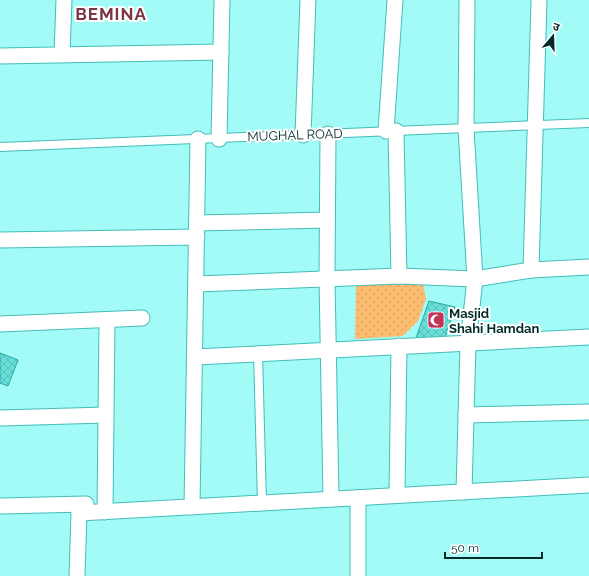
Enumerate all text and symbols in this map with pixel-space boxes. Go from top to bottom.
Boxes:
district label: BEMINA [75,4,147,24]
north arrow [533,16,573,56]
text: उ [551,20,562,34]
street label: MUGHAL ROAD [247,126,343,144]
place label: Masjid Shahi Hamdan [449,306,540,336]
mosque icon: Masjid Shahi Hamdan [426,310,446,330]
scale bar [445,534,542,560]
text: 50 m [451,541,479,555]

